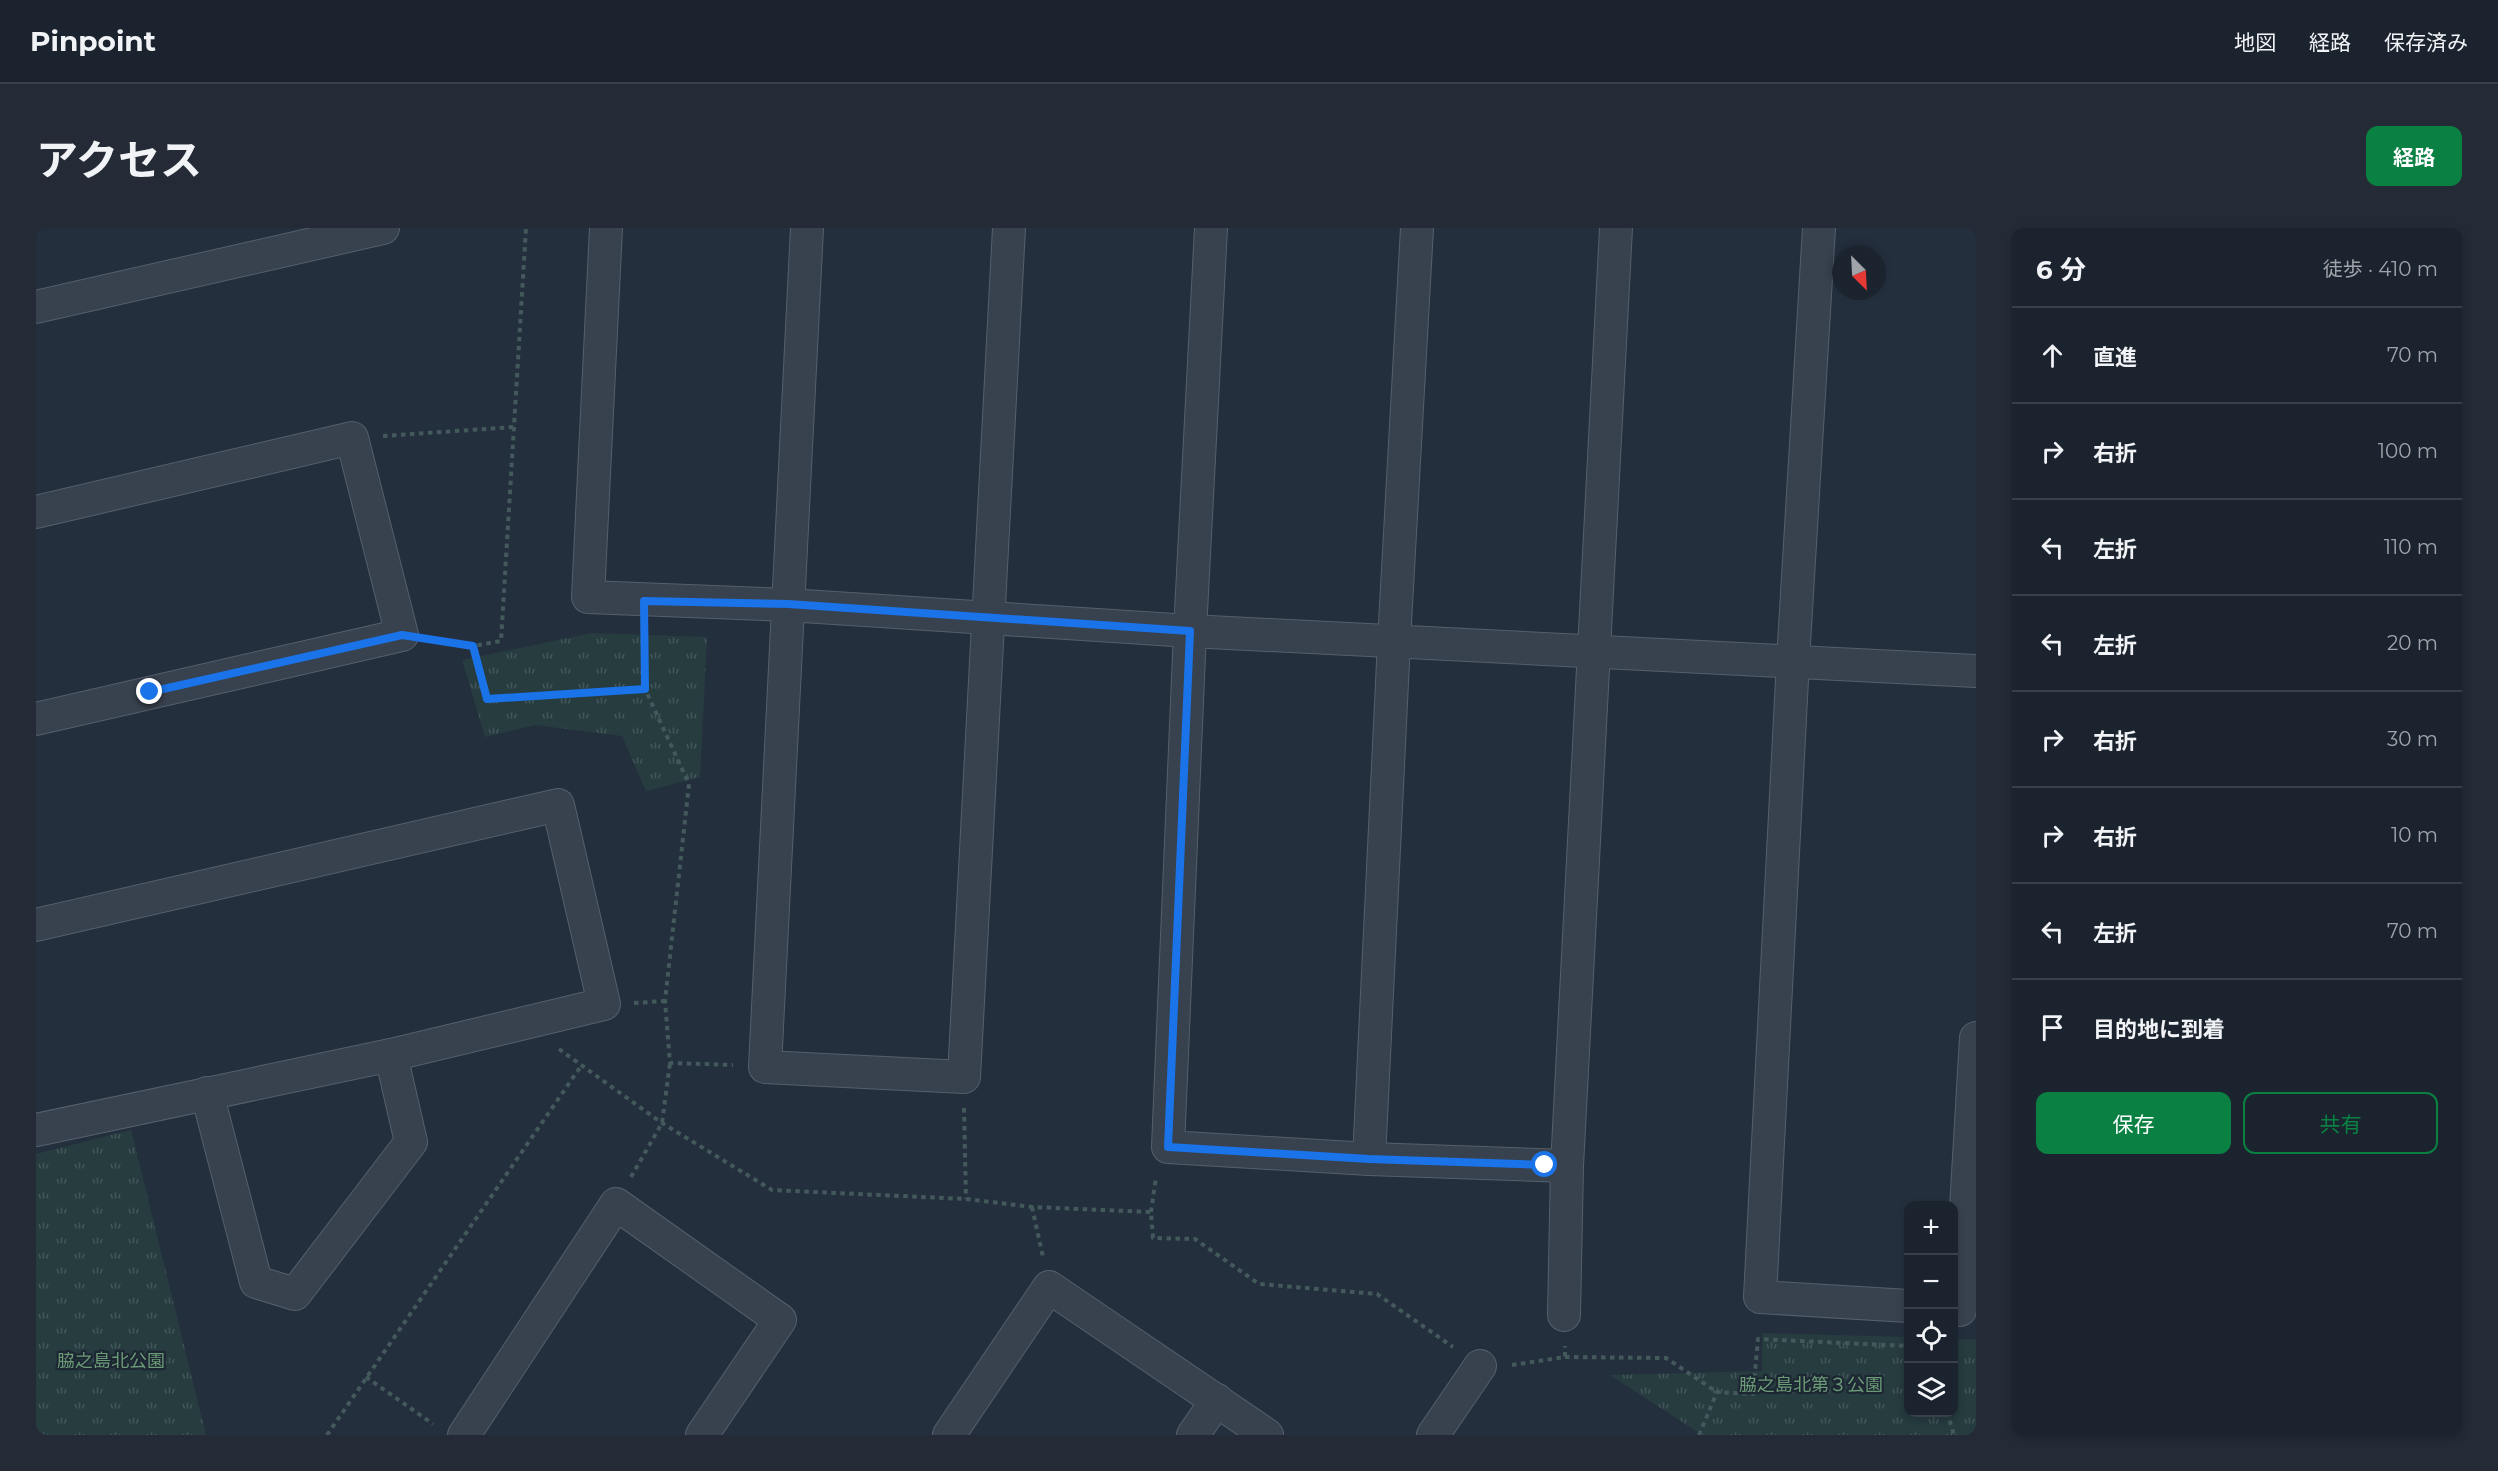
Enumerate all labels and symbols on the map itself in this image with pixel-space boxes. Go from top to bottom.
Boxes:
north arrow [1832,246,1886,300]
route end [136,678,162,704]
route start [1531,1151,1557,1177]
park label: 脇之島北公園 [57,1350,165,1372]
park label: 脇之島北第３公園 [1739,1374,1883,1396]

